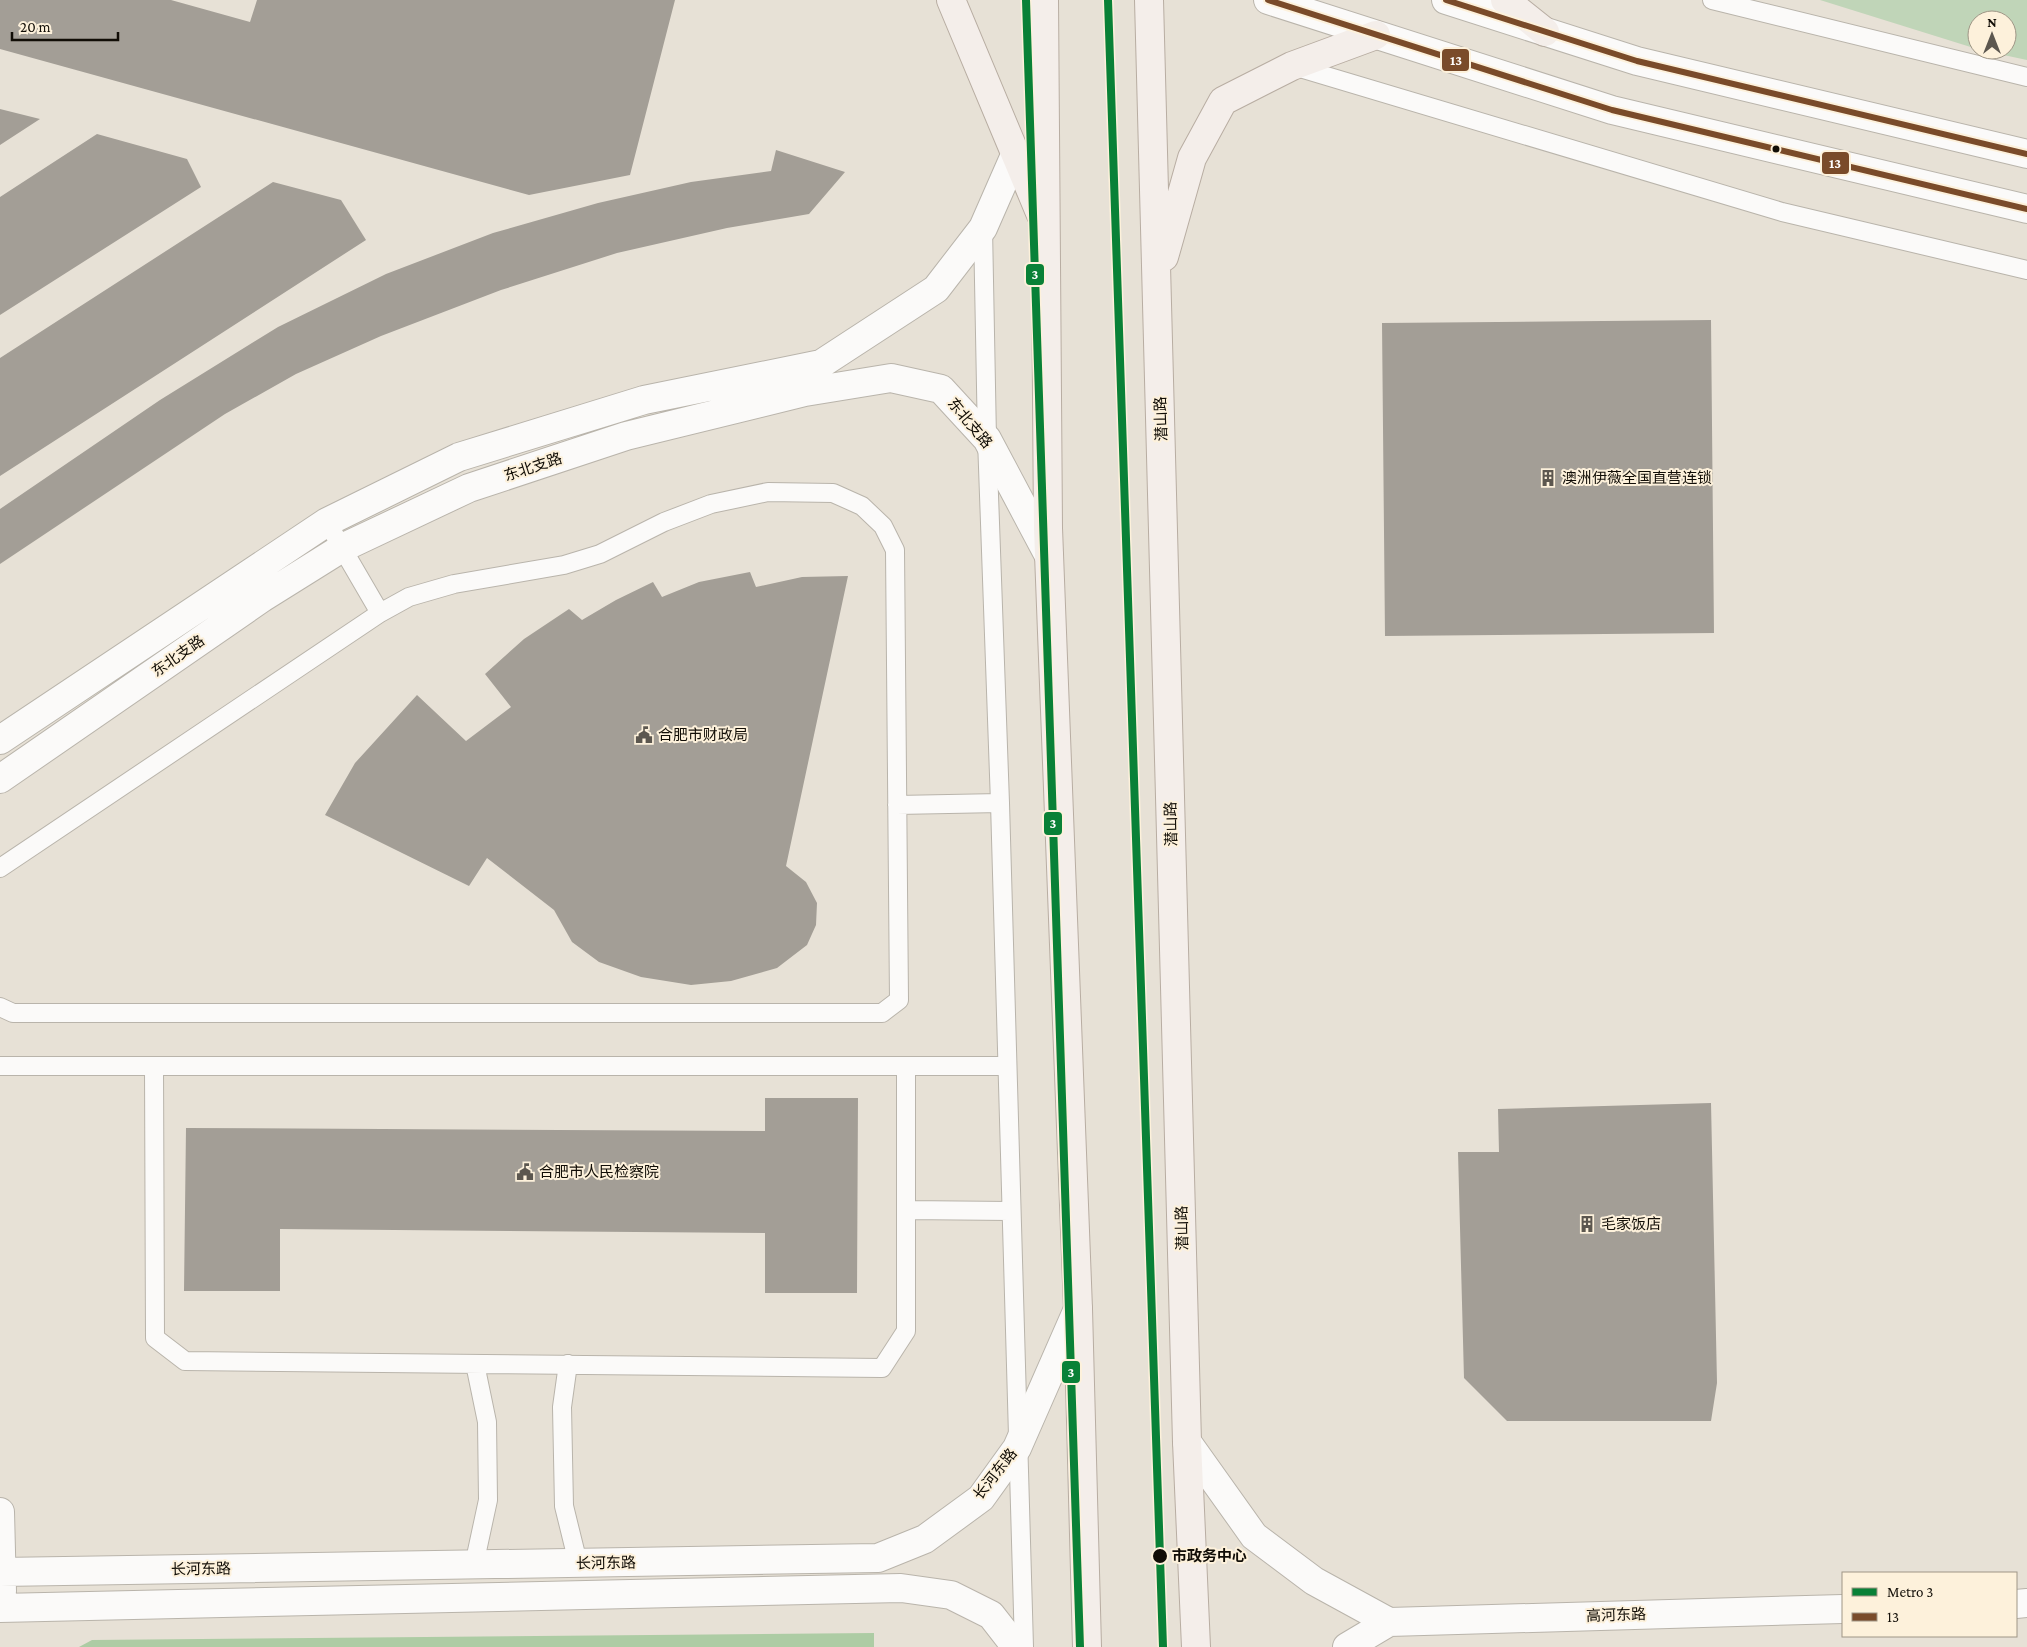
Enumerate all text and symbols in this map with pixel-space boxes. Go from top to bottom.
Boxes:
scale bar [12,10,119,42]
north arrow [1967,10,2017,60]
text: N [1987,14,1997,30]
text: 20 m [20,19,51,35]
line badge: 13 [1441,48,1470,72]
text: 13 [1450,52,1462,68]
unlabelled marker [1771,144,1781,154]
line badge: 13 [1821,151,1850,175]
text: 13 [1829,155,1841,171]
line badge: 3 [1025,263,1045,286]
text: 3 [1032,266,1039,282]
street label: 东北支路 [945,394,996,451]
street label: 潜山路 [1152,396,1170,442]
street label: 东北支路 [502,449,564,484]
building icon: 澳洲伊薇全国直营连锁 [1538,468,1558,488]
place label: 澳洲伊薇全国直营连锁 [1562,469,1712,486]
street label: 东北支路 [148,631,207,680]
public building icon: 合肥市财政局 [634,725,654,745]
place label: 合肥市财政局 [658,727,748,743]
street label: 潜山路 [1163,801,1179,847]
line badge: 3 [1043,811,1063,836]
text: 3 [1050,815,1057,831]
public building icon: 合肥市人民检察院 [515,1162,535,1182]
place label: 合肥市人民检察院 [539,1163,659,1180]
street label: 潜山路 [1174,1205,1190,1251]
building icon: 毛家饭店 [1577,1214,1597,1234]
place label: 毛家饭店 [1601,1216,1661,1232]
line badge: 3 [1061,1360,1081,1384]
text: 3 [1068,1364,1075,1380]
street label: 长河东路 [970,1445,1020,1503]
marker: 市政务中心 [1151,1547,1169,1565]
place label: 市政务中心 [1172,1548,1247,1564]
street label: 长河东路 [576,1554,636,1572]
street label: 长河东路 [171,1560,231,1578]
legend [1842,1572,2017,1637]
text: Metro 3 [1887,1584,1933,1600]
street label: 高河东路 [1586,1606,1646,1624]
text: 13 [1887,1609,1899,1625]

